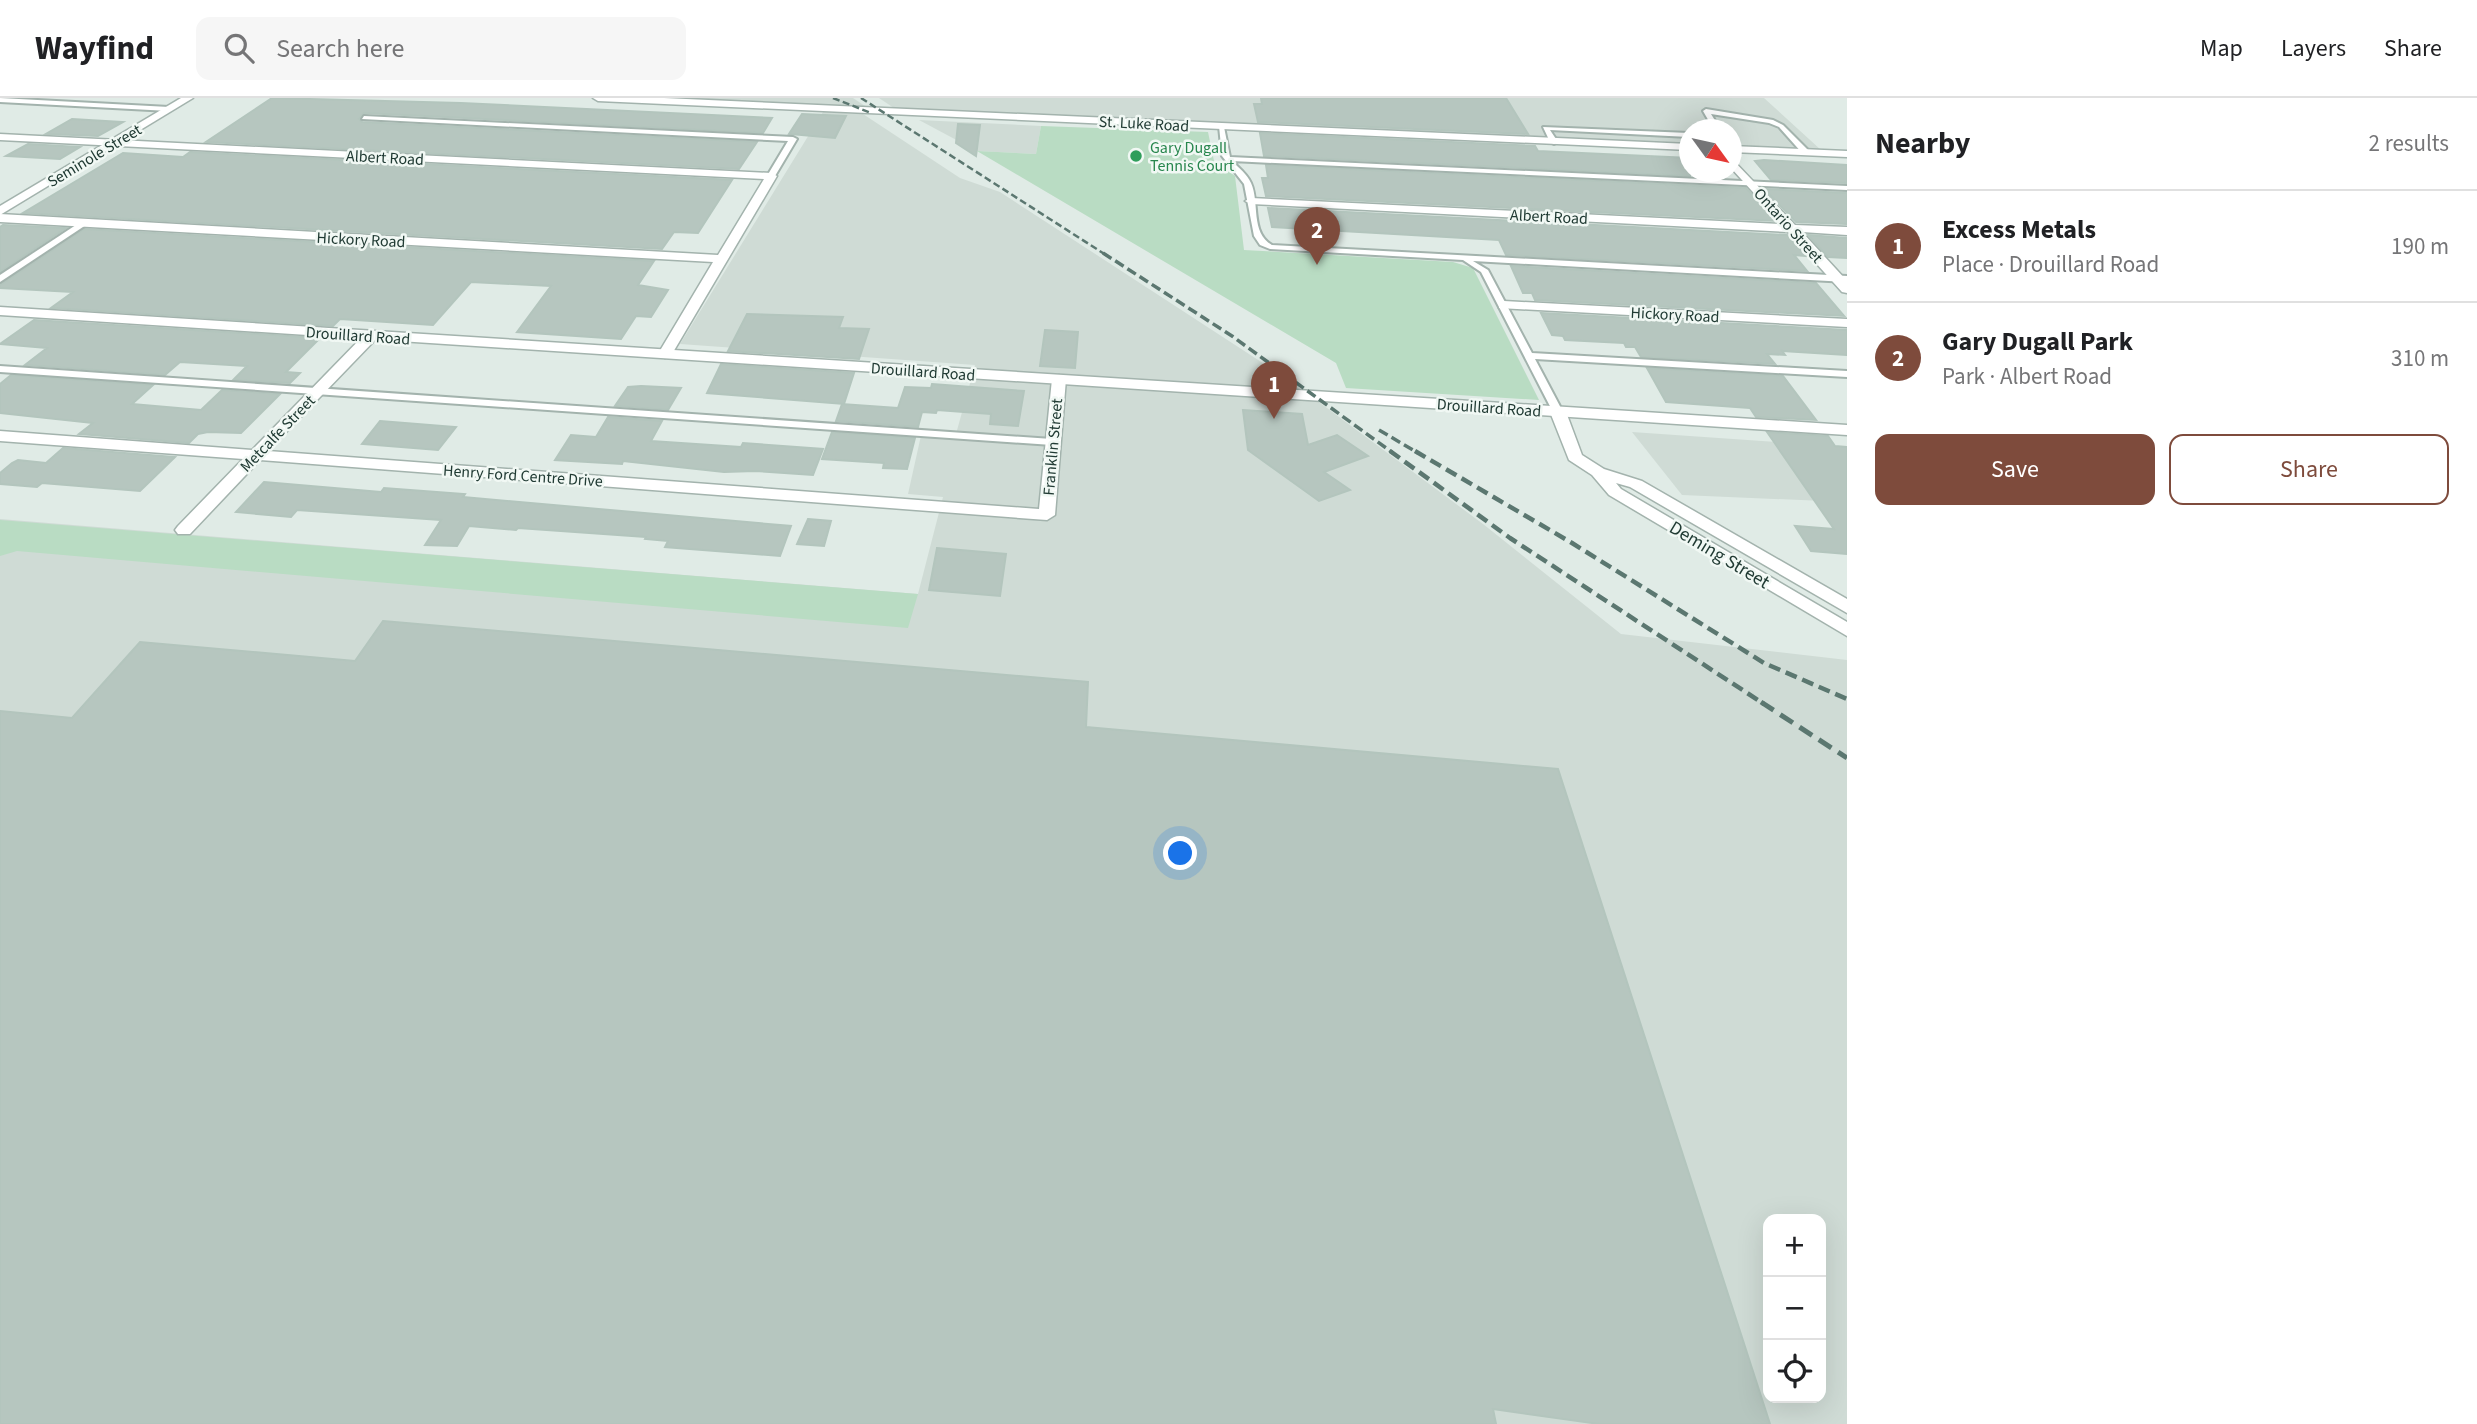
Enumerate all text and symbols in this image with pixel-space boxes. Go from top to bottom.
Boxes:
search box [196,17,686,80]
text: Wayfind [35,25,154,72]
icon: search [220,29,258,67]
text: Search here [276,30,404,67]
text: Map [2200,31,2243,66]
text: Layers [2281,31,2346,66]
text: Share [2384,31,2442,66]
street label: St. Luke Road [1098,111,1190,137]
street label: Seminole Street [43,119,146,193]
north arrow [1679,119,1742,182]
text: Nearby [1875,122,1970,165]
text: 2 results [2369,127,2449,160]
place label: Gary Dugall Tennis Court [1150,137,1235,177]
street label: Albert Road [345,145,425,171]
marker: Gary Dugall Tennis Court [1128,148,1144,164]
street label: Ontario Street [1749,183,1828,268]
street label: Albert Road [1509,204,1589,230]
pin: 2 [1294,207,1340,265]
text: Excess Metals [1942,211,2096,248]
street label: Hickory Road [316,227,406,253]
text: 1 [1892,230,1904,263]
text: 190 m [2391,230,2449,263]
text: Place · Drouillard Road [1942,248,2159,281]
street label: Hickory Road [1630,302,1720,328]
street label: Drouillard Road [305,321,411,351]
text: Gary Dugall Park [1942,323,2133,360]
text: 2 [1892,342,1904,375]
text: 310 m [2391,342,2449,375]
street label: Drouillard Road [870,357,976,387]
text: Park · Albert Road [1942,360,2112,393]
pin: 1 [1251,361,1297,419]
street label: Metcalfe Street [235,390,321,477]
street label: Drouillard Road [1436,393,1542,423]
street label: Franklin Street [1038,397,1068,497]
button: Save [1875,434,2155,505]
button: Share [2169,434,2449,505]
street label: Henry Ford Centre Drive [442,459,604,493]
street label: Deming Street [1664,515,1775,596]
your location [1163,836,1197,870]
map controls [1763,1214,1826,1403]
button: + [1763,1214,1826,1277]
button: − [1763,1277,1826,1340]
button: locate [1763,1340,1826,1403]

